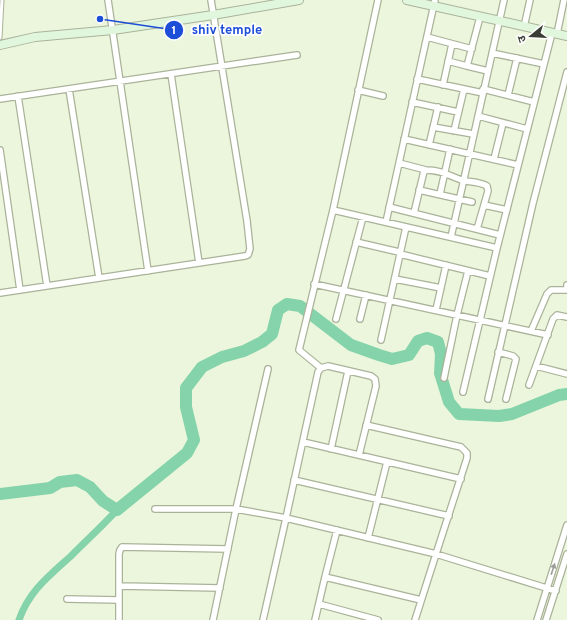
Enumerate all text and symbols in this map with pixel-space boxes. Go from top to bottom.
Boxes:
north arrow [511,16,551,56]
callout: shiv temple [164,17,271,42]
text: 1 [172,23,176,39]
text: shiv temple [192,23,262,39]
text: उ [515,33,530,44]
one-way arrow [550,563,556,575]

